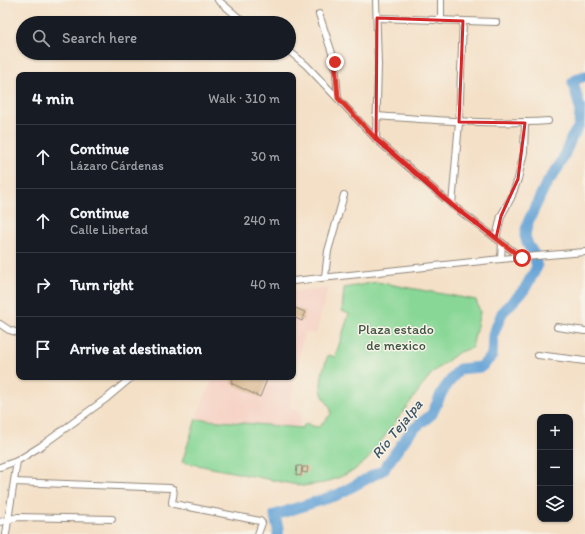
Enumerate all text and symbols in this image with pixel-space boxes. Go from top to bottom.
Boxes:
search box [16,16,296,60]
icon: search [30,27,52,49]
text: Search here [62,29,137,47]
route end [326,53,344,71]
text: 4 min [32,88,74,108]
text: Walk · 310 m [208,91,280,106]
text: Continue [70,140,129,158]
icon: ahead [32,146,54,168]
text: 30 m [251,149,280,164]
text: Lázaro Cárdenas [70,158,164,173]
text: Continue [70,204,129,222]
icon: ahead [32,210,54,232]
text: 240 m [243,213,280,228]
text: Calle Libertad [70,222,148,237]
route start [513,249,531,267]
icon: right [32,274,54,296]
text: Turn right [70,276,134,294]
text: 40 m [250,277,280,292]
park label: Plaza estado de mexico [358,321,434,354]
icon: arrive [32,338,54,360]
text: Arrive at destination [70,340,202,358]
water label: Río Tejalpa [368,396,426,462]
map controls [537,414,573,522]
button: + [537,414,573,450]
button: − [537,450,573,486]
button: layers [537,486,573,522]

